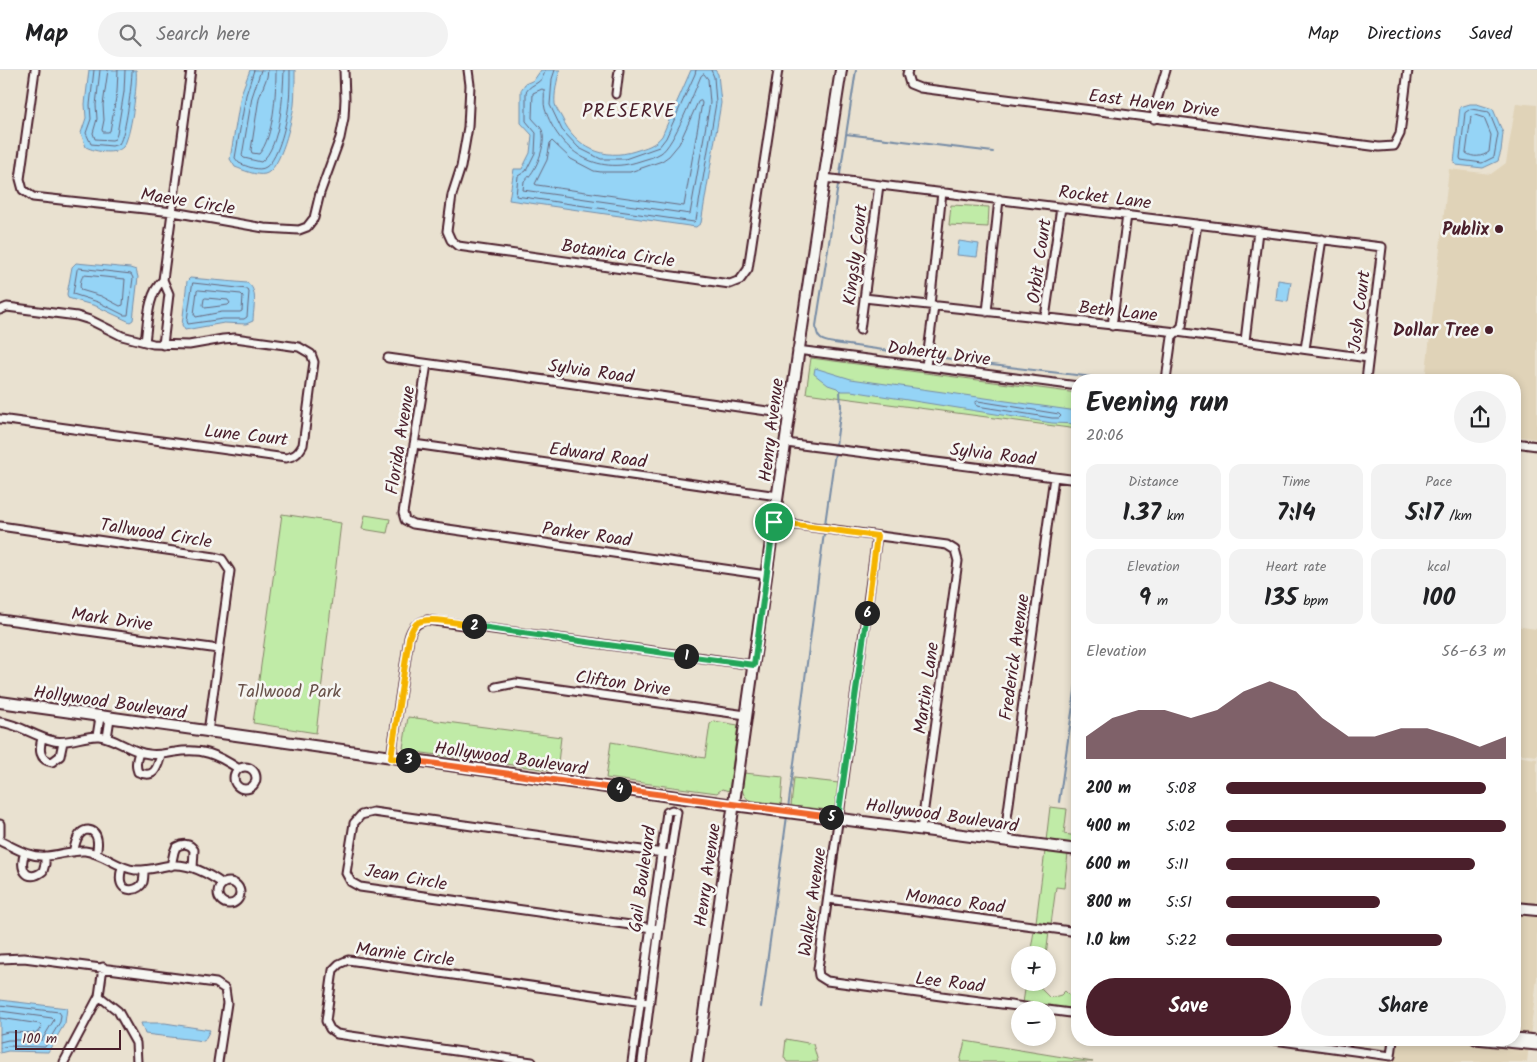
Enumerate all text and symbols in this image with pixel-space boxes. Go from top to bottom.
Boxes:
search box [98,12,448,57]
text: Map [25,15,68,54]
text: Search here [156,20,250,50]
text: Map [1307,20,1339,49]
text: Directions [1367,20,1441,49]
text: Saved [1469,20,1512,49]
icon: search [116,21,144,49]
street label: East Haven Drive [1087,82,1221,127]
district label: PRESERVE [582,97,676,127]
street label: Rocket Lane [1057,178,1153,219]
street label: Maeve Circle [138,181,237,224]
street label: Kingsly Court [836,202,877,307]
street label: Orbit Court [1020,216,1061,306]
place label: Publix [1442,216,1489,245]
marker: Publix [1493,223,1505,235]
street label: Botanica Circle [559,232,676,277]
street label: Josh Court [1341,268,1380,353]
street label: Beth Lane [1077,294,1159,331]
place label: Dollar Tree [1393,317,1479,346]
marker: Dollar Tree [1483,324,1495,336]
street label: Doherty Drive [886,334,992,375]
street label: Sylvia Road [546,352,636,393]
street label: Henry Avenue [752,377,793,484]
text: Evening run [1086,381,1229,426]
street label: Florida Avenue [379,384,424,497]
button: share [1454,391,1506,443]
street label: Lune Court [203,418,290,455]
text: 20:06 [1086,423,1124,448]
street label: Edward Road [547,435,649,478]
street label: Sylvia Road [948,436,1038,475]
text: Distance [1128,471,1178,493]
text: Time [1282,471,1310,493]
text: Pace [1425,471,1452,493]
text: 1.37 [1122,493,1161,533]
text: 7:14 [1276,493,1316,533]
text: 5:17 [1405,493,1444,533]
pin [753,501,795,543]
text: km [1161,505,1184,527]
text: /km [1444,505,1472,527]
icon: arrive [760,508,788,536]
street label: Tallwood Circle [98,511,214,558]
street label: Parker Road [540,515,634,556]
text: Elevation [1127,556,1180,578]
text: Heart rate [1266,556,1326,578]
text: kcal [1427,556,1450,578]
text: 9 [1139,578,1151,618]
text: 135 [1264,578,1298,618]
text: 100 [1422,578,1455,618]
text: m [1151,590,1168,612]
text: bpm [1298,590,1328,612]
street label: Frederick Avenue [992,592,1039,722]
street label: Mark Drive [69,600,154,641]
pin: 6 [854,600,880,626]
text: 6 [864,602,871,624]
pin: 2 [462,614,486,638]
text: 2 [470,615,479,637]
text: Elevation [1086,639,1147,664]
text: 56–63 m [1442,639,1506,664]
street label: Martin Lane [907,640,948,736]
pin: 1 [674,644,698,668]
text: 1 [684,645,689,667]
street label: Clifton Drive [573,663,672,706]
street label: Hollywood Boulevard [32,678,189,729]
park label: Tallwood Park [237,678,342,707]
street label: Hollywood Boulevard [433,734,590,785]
pin: 3 [396,748,420,772]
text: 3 [405,749,412,771]
pin: 4 [606,776,632,802]
text: 200 m [1086,776,1131,801]
text: 5:08 [1166,776,1196,801]
text: 4 [616,778,623,800]
street label: Hollywood Boulevard [864,791,1021,842]
pin: 5 [818,804,844,830]
text: 5 [828,806,835,828]
text: 400 m [1086,814,1130,839]
text: 5:02 [1166,814,1196,839]
street label: Henry Avenue [687,822,730,929]
street label: Gail Boulevard [622,823,665,934]
street label: Walker Avenue [791,846,835,959]
text: 600 m [1086,852,1130,877]
text: 5:11 [1166,852,1189,877]
street label: Jean Circle [362,857,449,900]
street label: Monaco Road [903,882,1007,923]
text: 800 m [1086,890,1131,915]
text: 5:51 [1166,890,1192,915]
text: 1.0 km [1086,928,1130,953]
text: 5:22 [1166,928,1197,953]
street label: Marnie Circle [354,935,456,976]
map controls [1011,946,1056,1046]
button: + [1011,946,1056,991]
street label: Lee Road [914,965,987,1002]
button: Save [1086,978,1291,1036]
button: Share [1301,978,1506,1036]
button: − [1011,1001,1056,1046]
scale bar [15,1027,121,1050]
text: 100 m [22,1028,57,1050]

